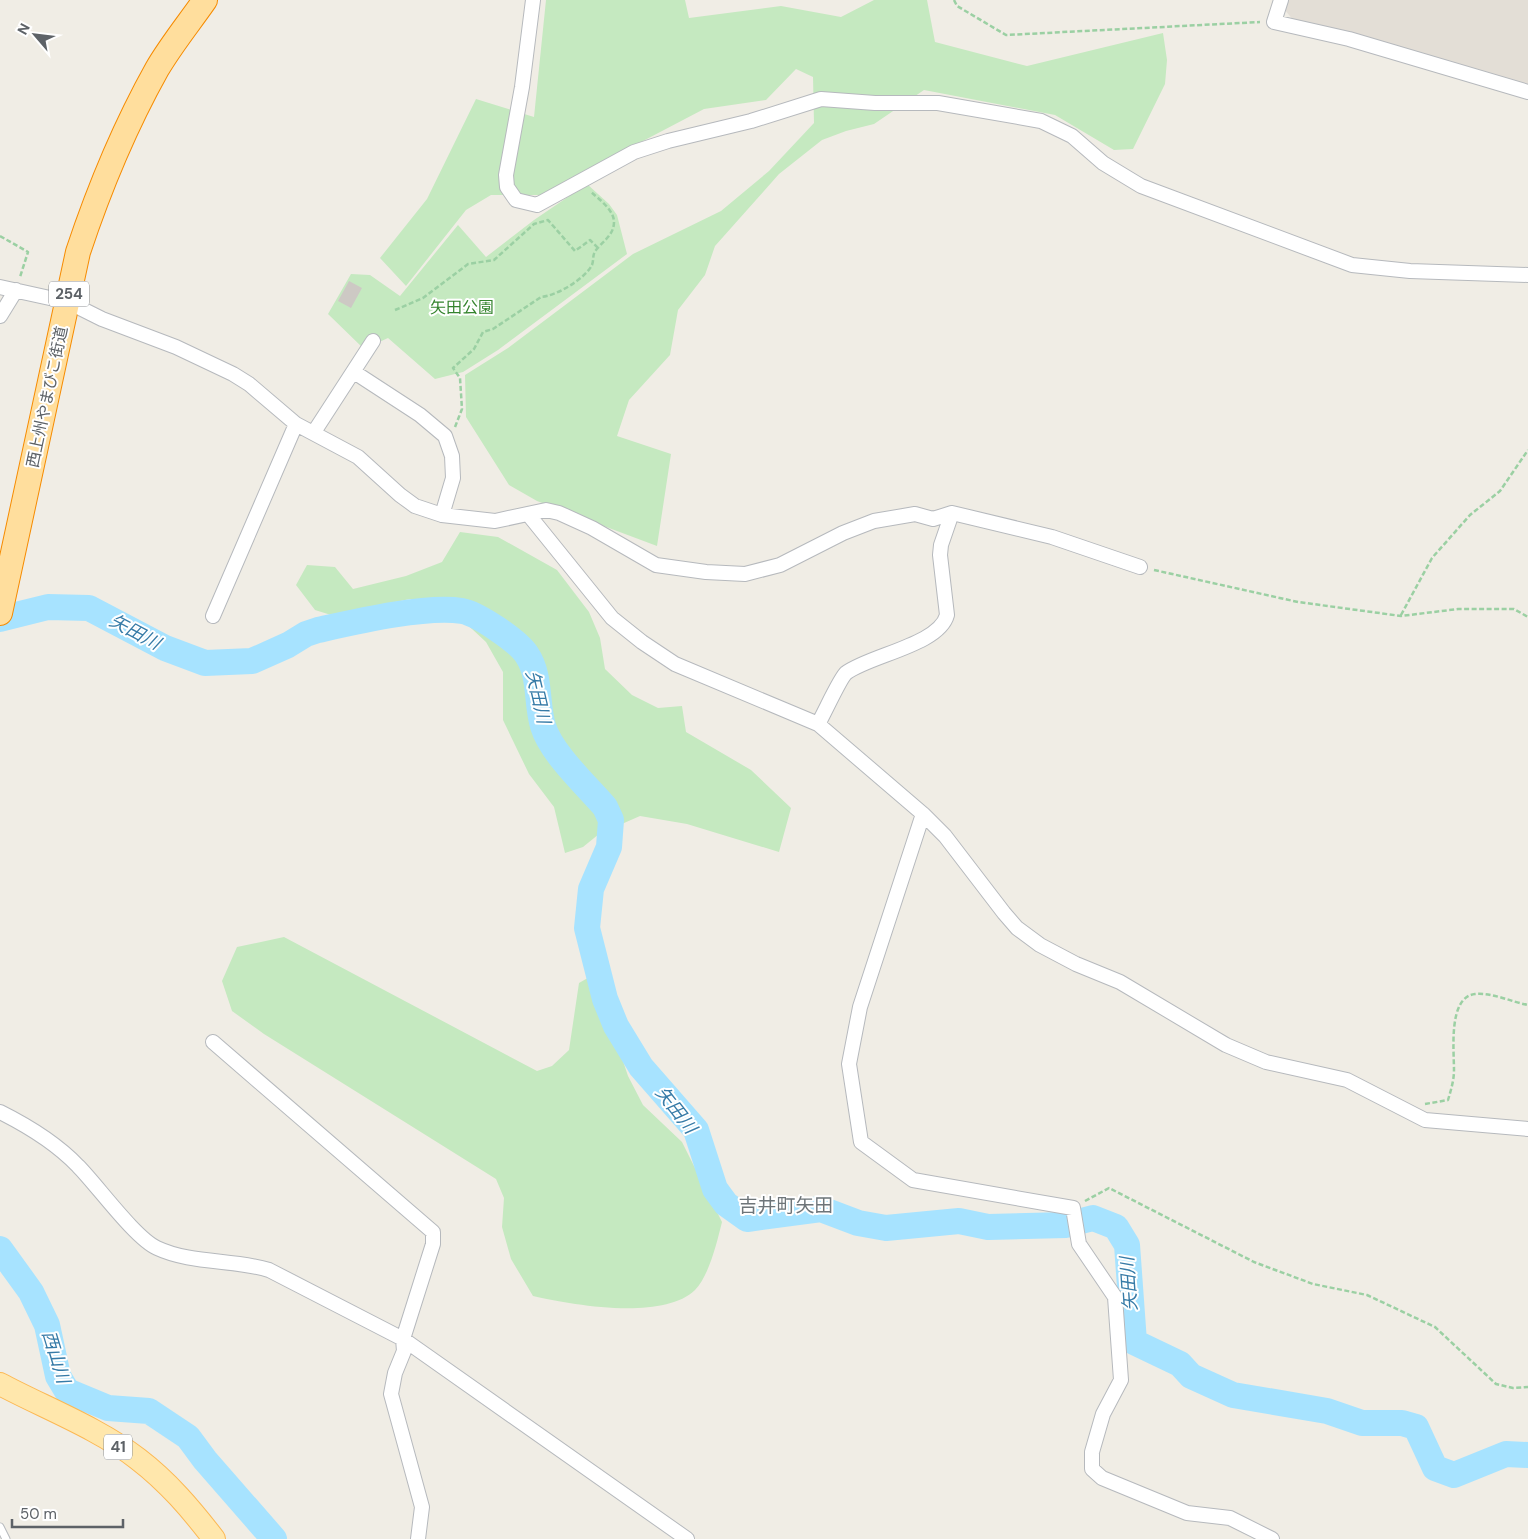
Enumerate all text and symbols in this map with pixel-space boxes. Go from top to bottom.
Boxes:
north arrow [10,10,60,60]
text: N [13,20,34,38]
road number: 254 [49,282,89,306]
park label: 矢田公園 [430,297,494,318]
street label: 西上州やまびこ街道 [22,324,72,470]
water label: 矢田川 [106,609,166,656]
water label: 矢田川 [520,668,556,728]
water label: 矢田川 [650,1081,703,1140]
district label: 吉井町矢田 [738,1193,834,1218]
water label: 矢田川 [1115,1254,1143,1312]
water label: 西山川 [37,1328,76,1388]
road number: 41 [104,1434,132,1460]
scale bar [12,1496,124,1528]
text: 50 m [20,1504,57,1524]

